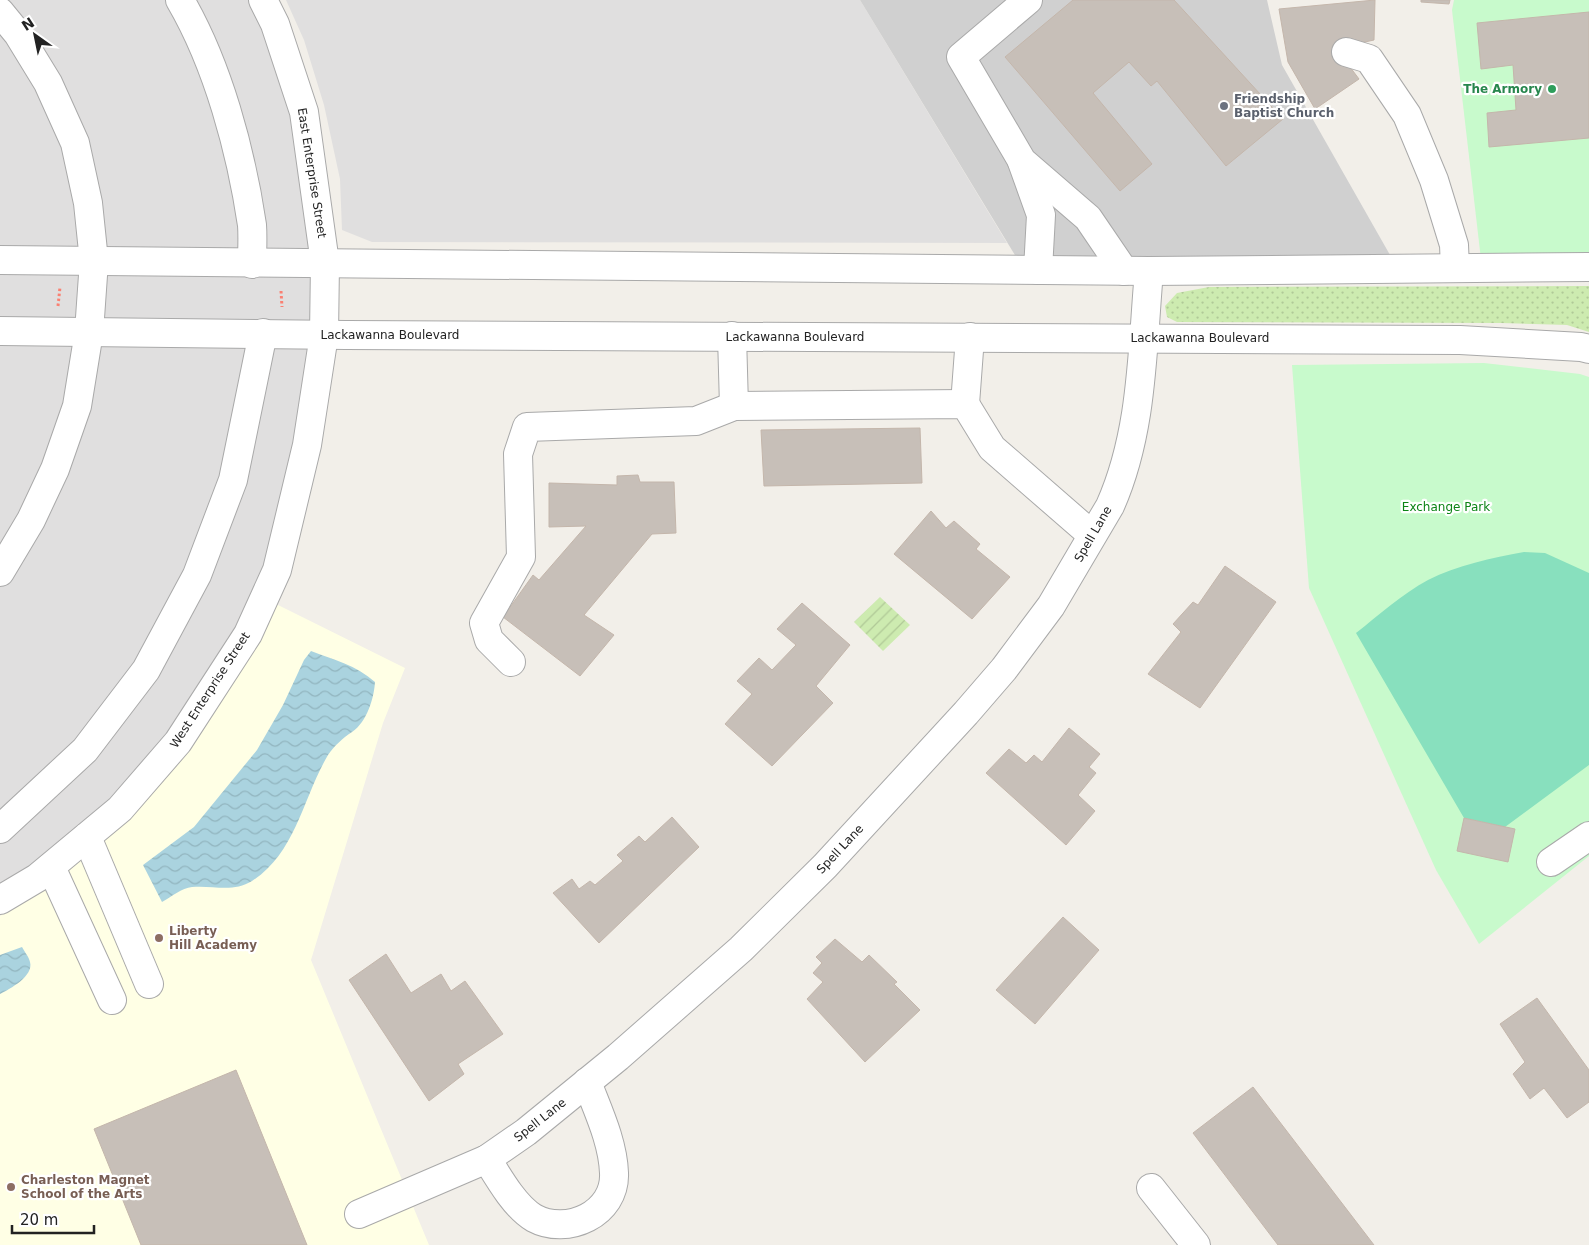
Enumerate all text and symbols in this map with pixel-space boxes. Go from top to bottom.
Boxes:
north arrow [10,10,60,60]
text: N [19,14,37,34]
place label: The Armory [1463,82,1542,96]
marker: The Armory [1546,83,1558,95]
place label: Friendship Baptist Church [1234,92,1334,120]
marker: Friendship Baptist Church [1218,100,1230,112]
street label: East Enterprise Street [295,107,329,239]
street label: Lackawanna Boulevard [321,328,459,342]
street label: Lackawanna Boulevard [726,330,864,344]
street label: Lackawanna Boulevard [1131,331,1269,345]
park label: Exchange Park [1402,500,1490,514]
street label: Spell Lane [1071,504,1115,564]
street label: West Enterprise Street [167,629,253,751]
street label: Spell Lane [814,822,866,876]
place label: Liberty Hill Academy [169,924,257,952]
marker: Liberty Hill Academy [153,932,165,944]
street label: Spell Lane [511,1095,569,1145]
place label: Charleston Magnet School of the Arts [21,1173,150,1201]
marker: Charleston Magnet School of the Arts [5,1181,17,1193]
scale bar [12,1202,95,1234]
text: 20 m [20,1211,58,1229]

